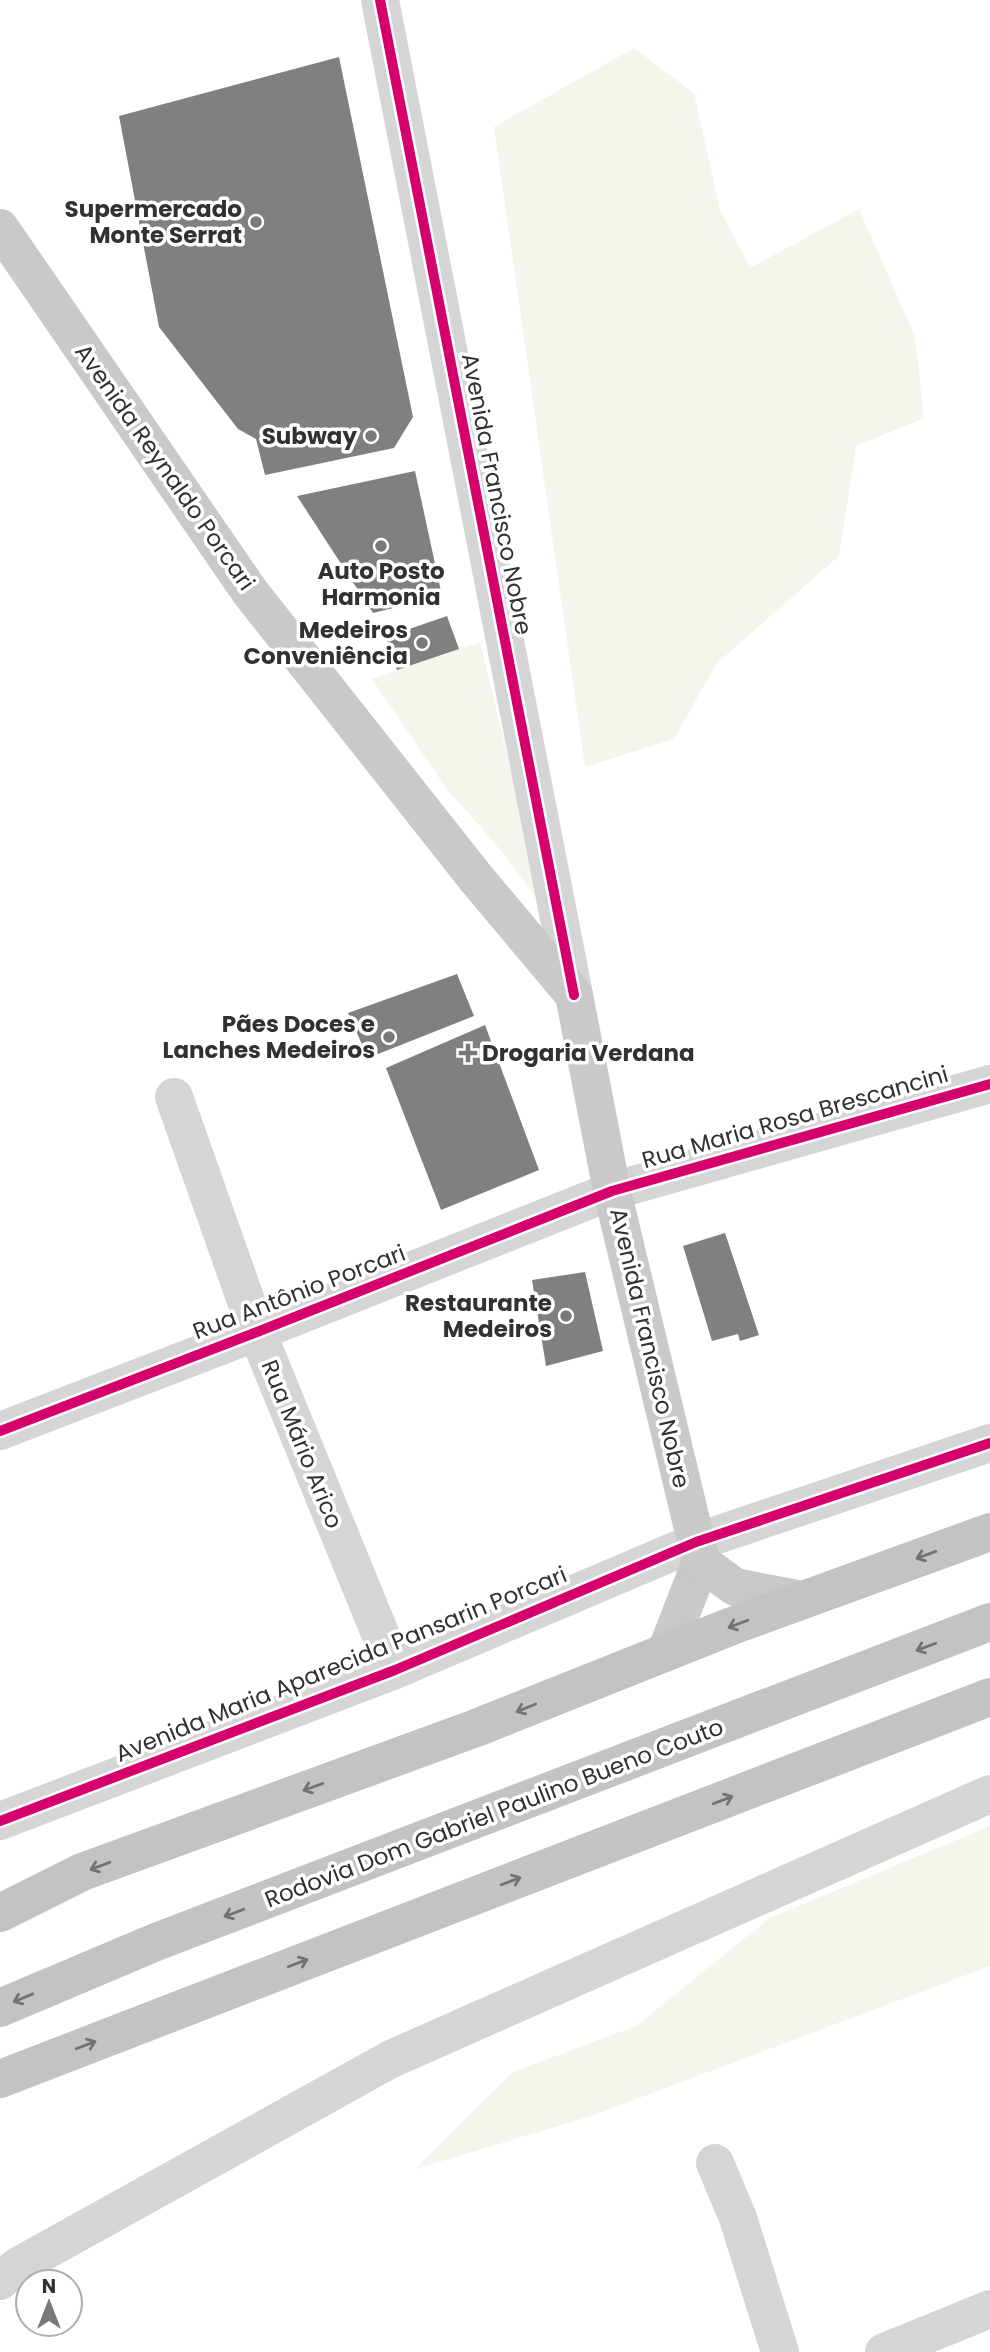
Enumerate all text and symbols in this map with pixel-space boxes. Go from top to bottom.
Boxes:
place label: Supermercado Monte Serrat [65,193,242,251]
marker: Supermercado Monte Serrat [248,214,264,230]
street label: Avenida Reynaldo Porcari [68,337,262,597]
street label: Avenida Francisco Nobre [454,350,540,638]
place label: Subway [262,420,357,452]
marker: Subway [363,428,379,444]
marker: Auto Posto Harmonia [373,538,389,554]
place label: Auto Posto Harmonia [317,555,445,613]
place label: Medeiros Conveniência [243,614,408,672]
marker: Medeiros Conveniência [414,635,430,651]
place label: Pães Doces e Lanches Medeiros [162,1008,375,1066]
marker: Pães Doces e Lanches Medeiros [381,1029,397,1045]
place label: Drogaria Verdana [482,1037,695,1069]
marker: Drogaria Verdana [460,1045,476,1061]
street label: Rua Maria Rosa Brescancini [638,1058,952,1176]
street label: Avenida Francisco Nobre [602,1205,698,1491]
street label: Rua Antônio Porcari [188,1237,410,1347]
place label: Restaurante Medeiros [405,1287,552,1345]
marker: Restaurante Medeiros [558,1308,574,1324]
street label: Rua Mário Arico [254,1355,350,1533]
one-way arrow [915,1550,937,1563]
street label: Avenida Maria Aparecida Pansarin Porcari [110,1558,572,1770]
one-way arrow [728,1619,750,1631]
one-way arrow [916,1641,938,1654]
one-way arrow [516,1702,538,1715]
street label: Rodovia Dom Gabriel Paulino Bueno Couto [260,1710,728,1916]
one-way arrow [303,1782,325,1795]
one-way arrow [712,1792,734,1805]
one-way arrow [89,1860,111,1873]
one-way arrow [499,1874,521,1887]
one-way arrow [223,1907,245,1920]
one-way arrow [287,1955,309,1968]
one-way arrow [13,1993,34,2006]
one-way arrow [75,2038,97,2051]
north arrow [14,2268,84,2338]
text: N [42,2273,56,2300]

